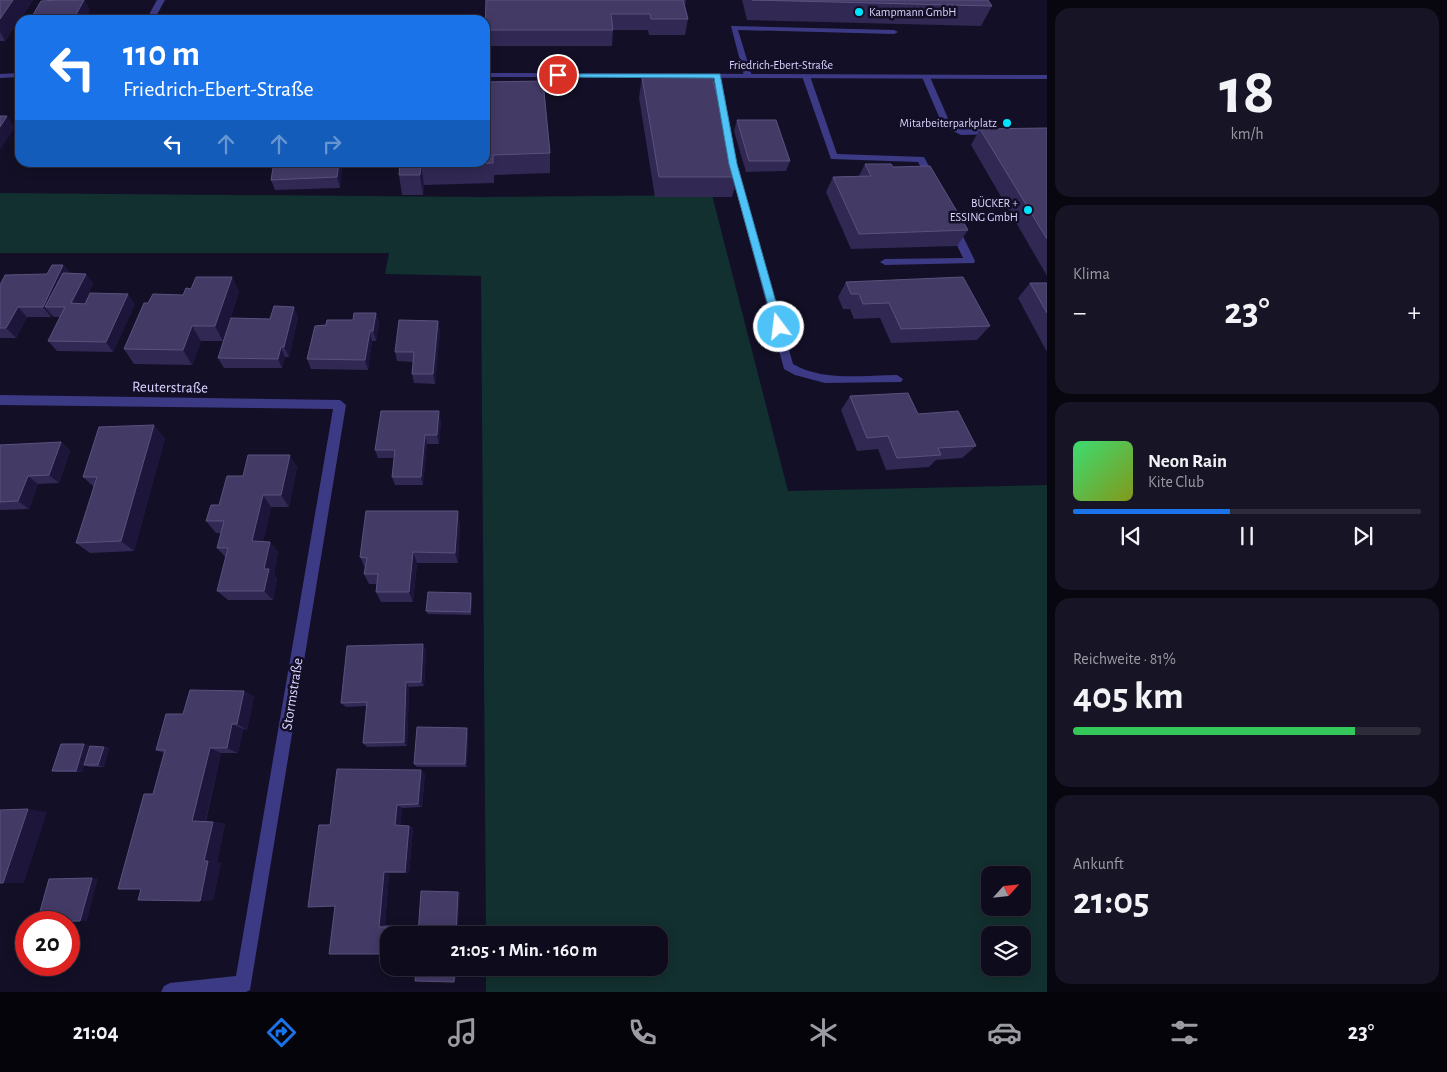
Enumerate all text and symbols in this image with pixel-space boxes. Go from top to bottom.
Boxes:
marker: Kampmann GmbH [853,6,865,18]
place label: Kampmann GmbH [869,6,956,18]
icon: left [40,35,105,100]
text: 110 m [123,37,200,72]
pin [537,54,579,96]
street label: Friedrich-Ebert-Straße [729,59,833,71]
text: 18 [1219,60,1275,125]
icon: arrive [544,61,572,89]
text: Friedrich-Ebert-Straße [123,78,314,100]
place label: Mitarbeiterparkplatz [900,117,997,129]
marker: Mitarbeiterparkplatz [1001,117,1013,129]
text: km/h [1230,126,1264,142]
icon: left [159,130,187,158]
icon: ahead [212,130,240,158]
icon: ahead [265,130,293,158]
icon: right [318,130,346,158]
place label: BÜCKER + ESSING GmbH [950,196,1018,223]
marker: BÜCKER + ESSING GmbH [1022,204,1034,216]
text: Klima [1073,266,1110,282]
text: 23° [1224,293,1270,331]
text: − [1073,299,1086,327]
text: + [1408,299,1421,327]
position arrow [752,300,804,352]
street label: Reuterstraße [132,379,208,396]
text: Neon Rain [1148,452,1227,471]
text: Kite Club [1148,474,1204,490]
icon: previous [1117,522,1145,550]
icon: pause [1233,522,1261,550]
icon: next [1349,522,1377,550]
text: Reichweite · 81% [1073,651,1176,667]
street label: Stormstraße [279,657,306,731]
text: 405 km [1073,678,1184,716]
text: Ankunft [1073,856,1124,872]
north arrow [981,866,1031,916]
map controls [981,866,1031,976]
text: 21:05 [1073,883,1150,921]
speed limit sign: 20 [15,911,80,976]
button: layers [981,926,1031,976]
text: 21:05 · 1 Min. · 160 m [451,941,597,960]
icon: directions [264,1015,299,1050]
icon: music [445,1015,480,1050]
icon: phone [625,1015,660,1050]
icon: climate [806,1015,841,1050]
icon: car [987,1015,1022,1050]
icon: filters [1167,1015,1202,1050]
text: 21:04 [73,1021,119,1043]
text: 23° [1348,1021,1374,1043]

